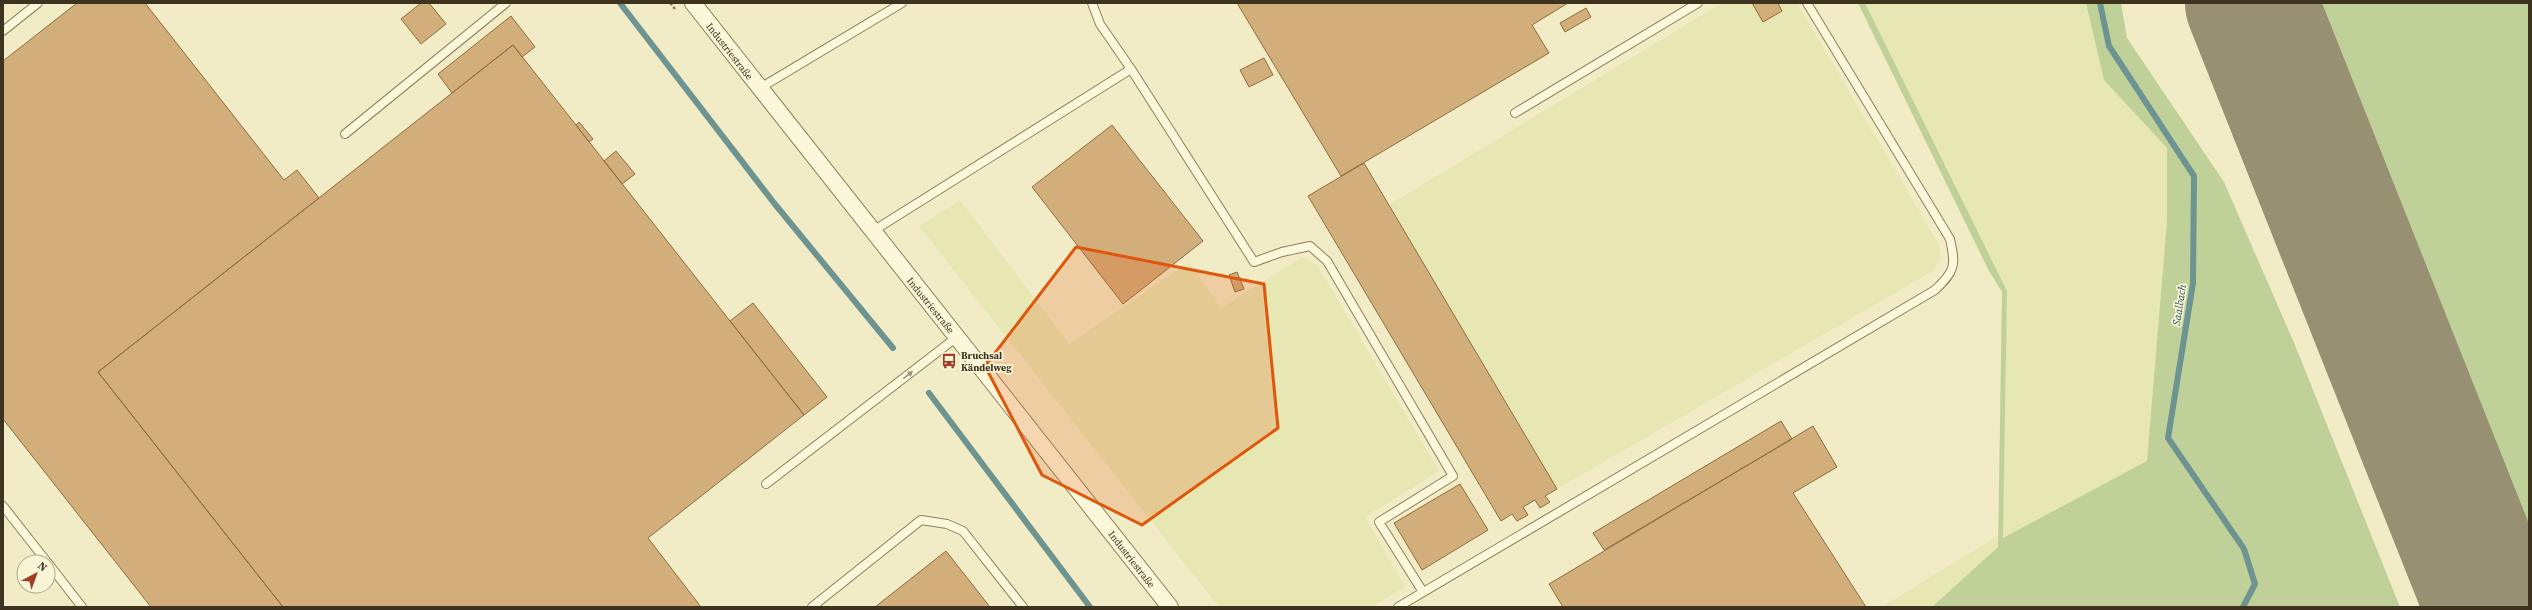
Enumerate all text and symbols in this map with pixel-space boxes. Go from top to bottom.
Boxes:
street label: Industriestraße [703,20,756,82]
street label: Industriestraße [904,274,957,336]
water label: Saalbach [2169,283,2190,327]
place label: Bruchsal Kändelweg [961,349,1012,374]
bus stop icon: Bruchsal Kändelweg [940,352,958,370]
one-way arrow [902,370,913,379]
street label: Industriestraße [1105,528,1158,590]
north arrow [16,554,56,594]
text: N [34,559,50,575]

